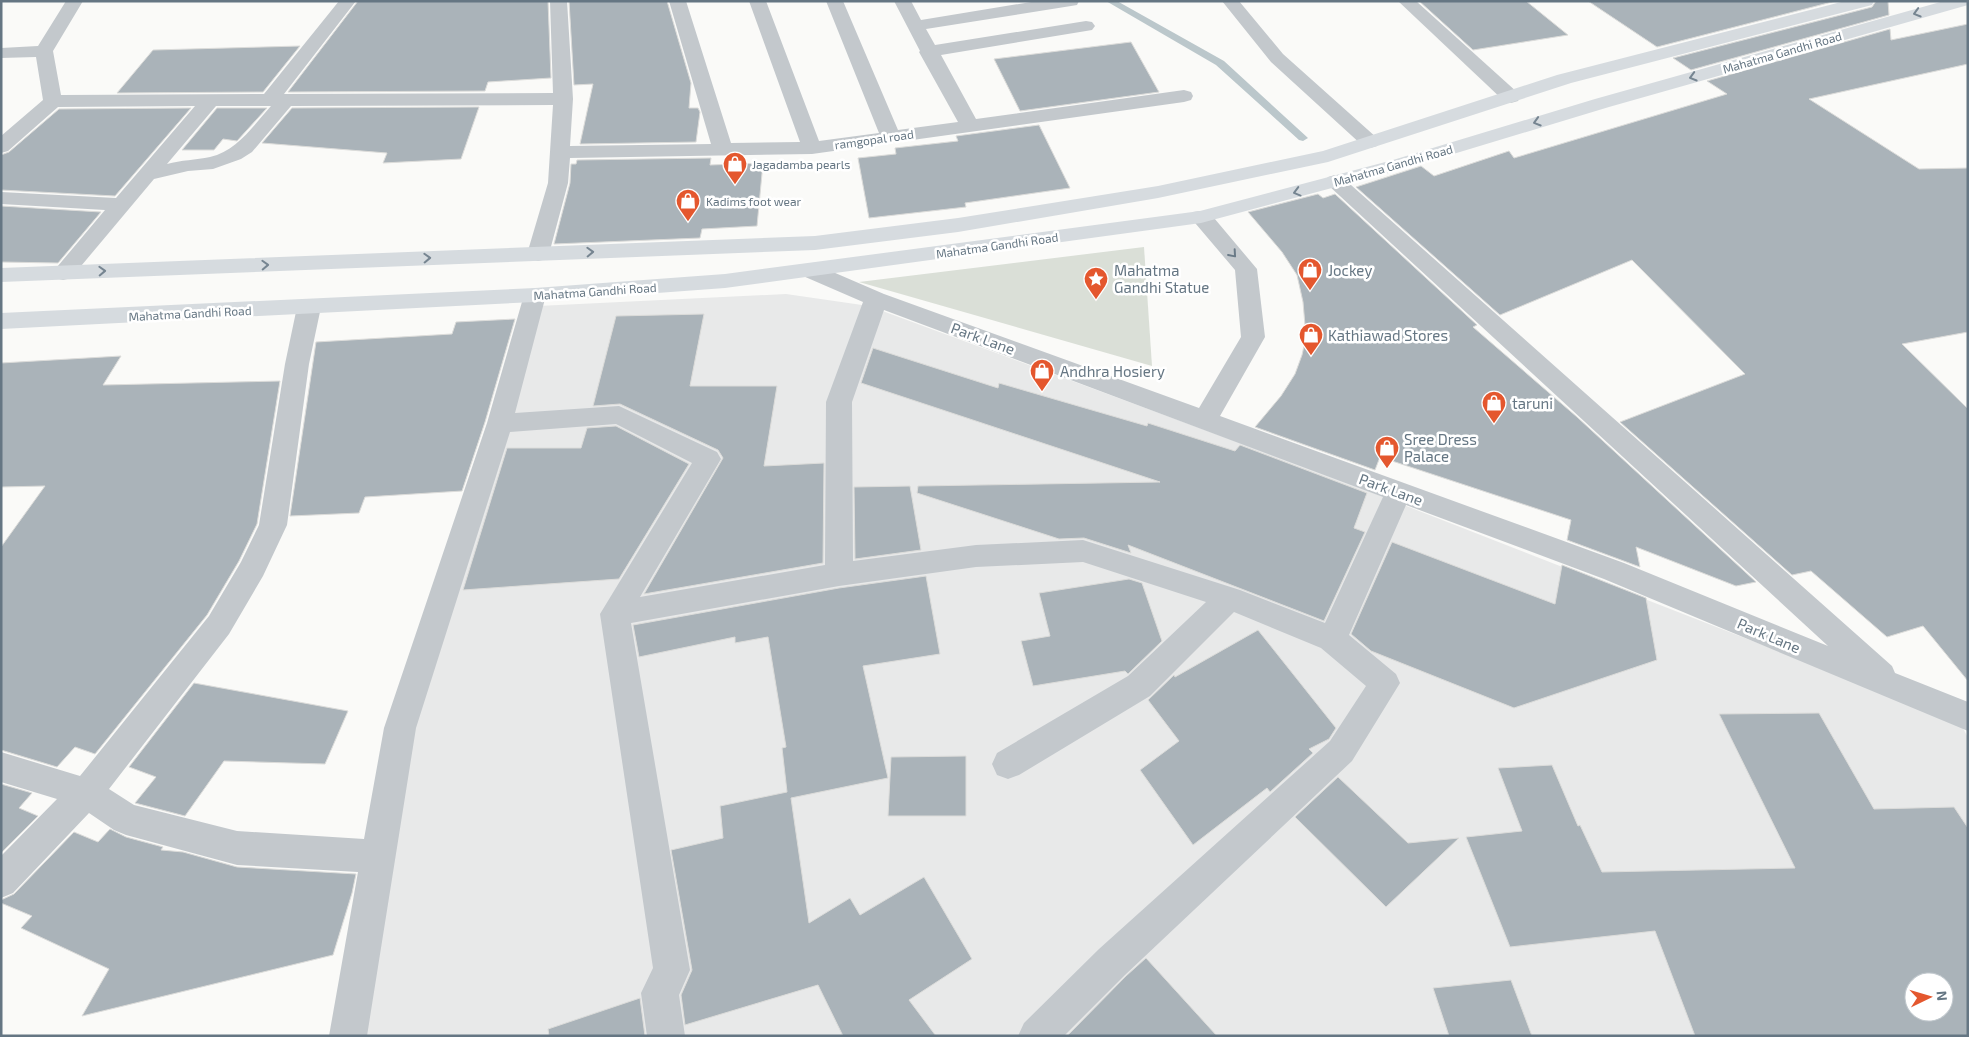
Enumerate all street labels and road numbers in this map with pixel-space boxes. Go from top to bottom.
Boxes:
street label: Mahatma Gandhi Road [1721,28,1843,76]
street label: ramgopal road [834,127,914,151]
street label: Mahatma Gandhi Road [1332,141,1454,189]
street label: Mahatma Gandhi Road [935,229,1059,261]
street label: Mahatma Gandhi Road [533,280,657,302]
street label: Mahatma Gandhi Road [128,303,252,323]
street label: Park Lane [949,318,1017,358]
street label: Park Lane [1357,469,1425,509]
street label: Park Lane [1735,614,1803,656]

